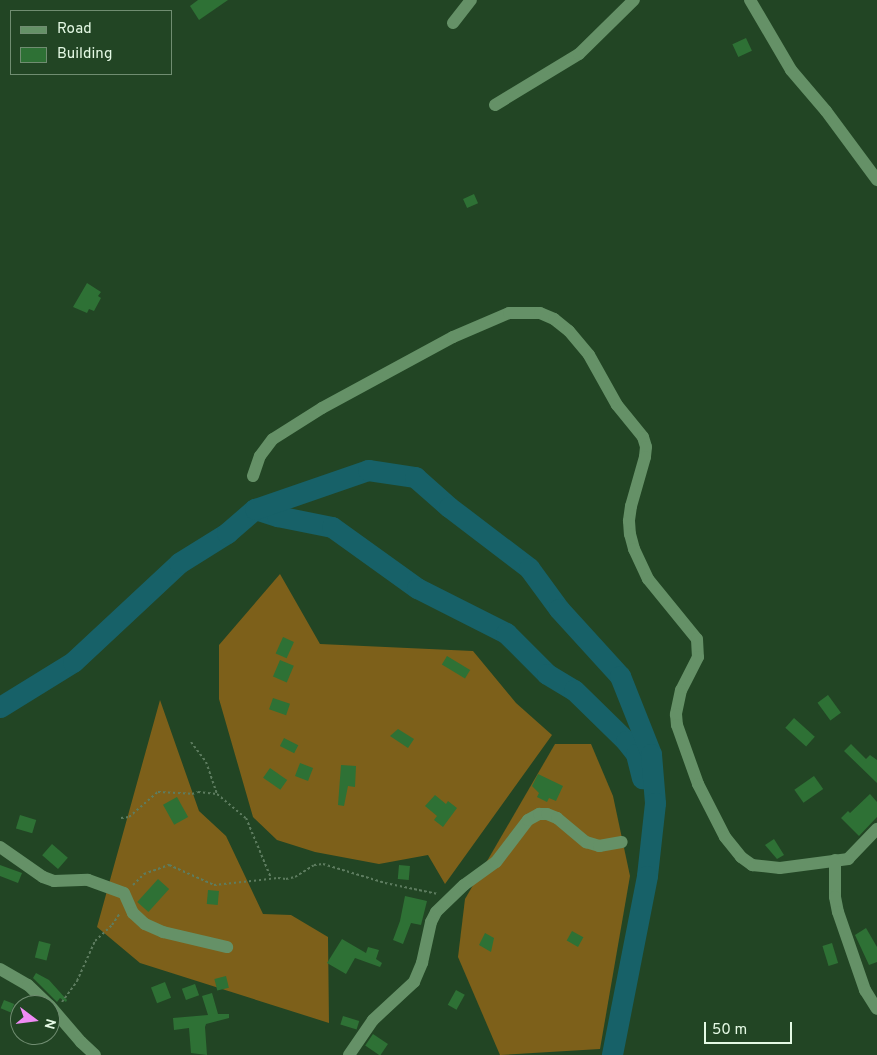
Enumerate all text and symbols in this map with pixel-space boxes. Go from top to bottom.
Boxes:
legend [10,10,172,75]
text: Road [57,20,92,39]
text: Building [57,45,112,64]
north arrow [10,995,60,1045]
scale bar [707,1012,794,1044]
text: N [39,1017,59,1031]
text: 50 m [712,1021,747,1040]

